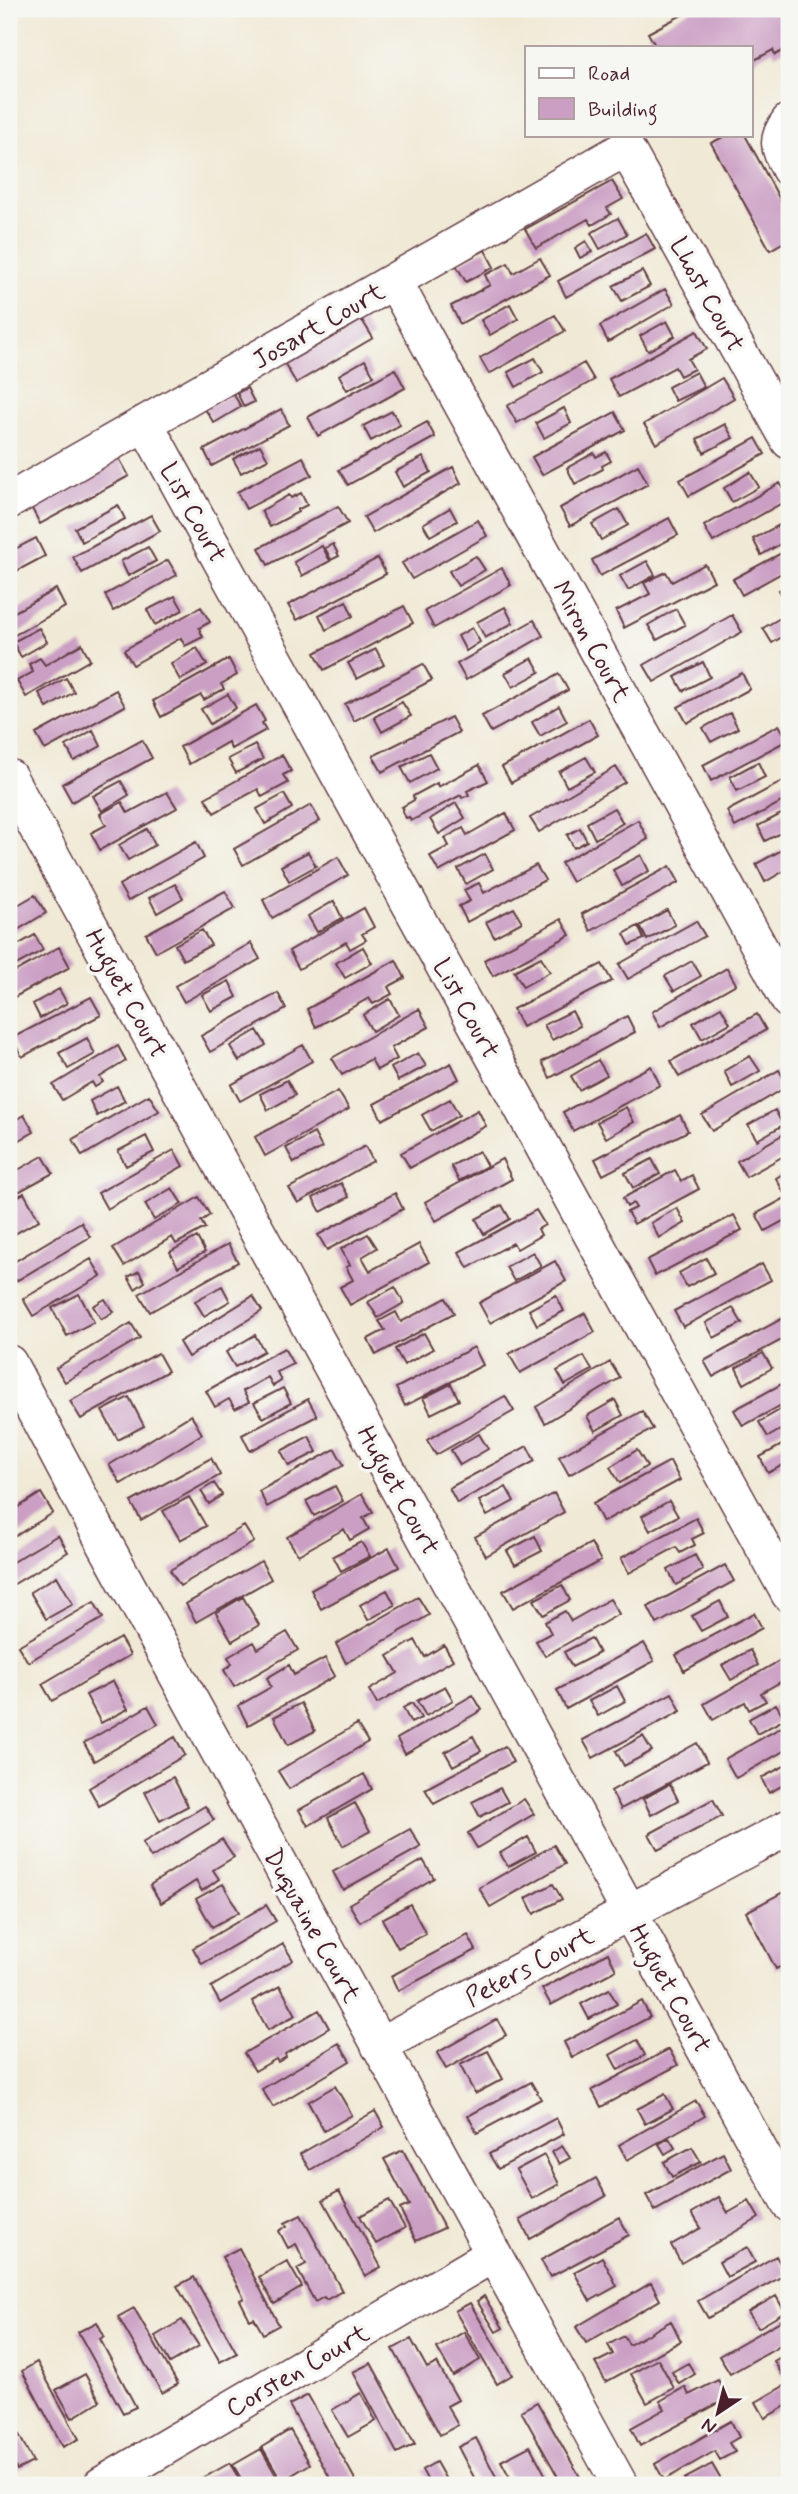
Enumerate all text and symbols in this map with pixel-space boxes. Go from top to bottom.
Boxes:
legend [525,46,752,136]
text: Road [588,60,630,88]
text: Building [588,96,658,126]
street label: Lhost Court [661,231,752,358]
street label: Josart Court [247,275,391,378]
street label: List Court [151,457,234,569]
street label: Miron Court [543,575,638,709]
street label: Huguet Court [73,923,175,1066]
street label: List Court [424,953,507,1065]
street label: Huguet Court [345,1420,447,1563]
street label: Duquaine Court [255,1843,368,2009]
street label: Huguet Court [617,1918,719,2061]
street label: Peters Court [460,1920,600,2016]
street label: Corsten Court [220,2317,376,2426]
north arrow [682,2378,752,2448]
text: N [697,2412,721,2440]

